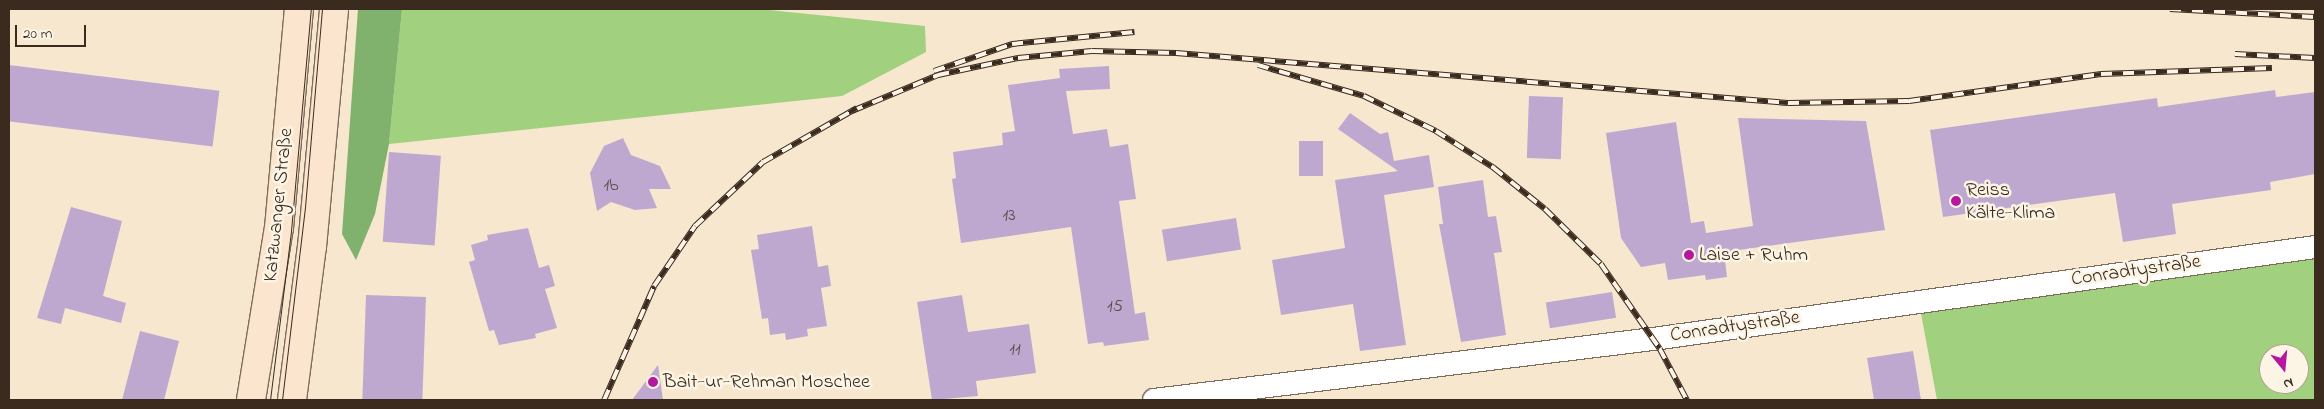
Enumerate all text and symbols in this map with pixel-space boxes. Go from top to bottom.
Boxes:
scale bar [18,15,89,47]
text: 20 m [23,23,52,45]
street label: Katzwanger Straße [259,127,299,283]
house number: 1b [603,175,619,197]
place label: Reiss Kälte-Klima [1966,178,2055,225]
marker: Reiss Kälte-Klima [1950,195,1962,207]
house number: 13 [1002,205,1016,227]
place label: Laise + Ruhm [1699,243,1808,267]
marker: Laise + Ruhm [1683,249,1695,261]
street label: Conradtystraße [2070,250,2202,292]
house number: 15 [1107,296,1123,318]
street label: Conradtystraße [1669,306,1801,348]
house number: 11 [1009,339,1021,361]
north arrow [2259,344,2309,394]
place label: Bait-ur-Rehman Moschee [663,370,870,394]
text: N [2281,371,2296,394]
marker: Bait-ur-Rehman Moschee [647,376,659,388]

